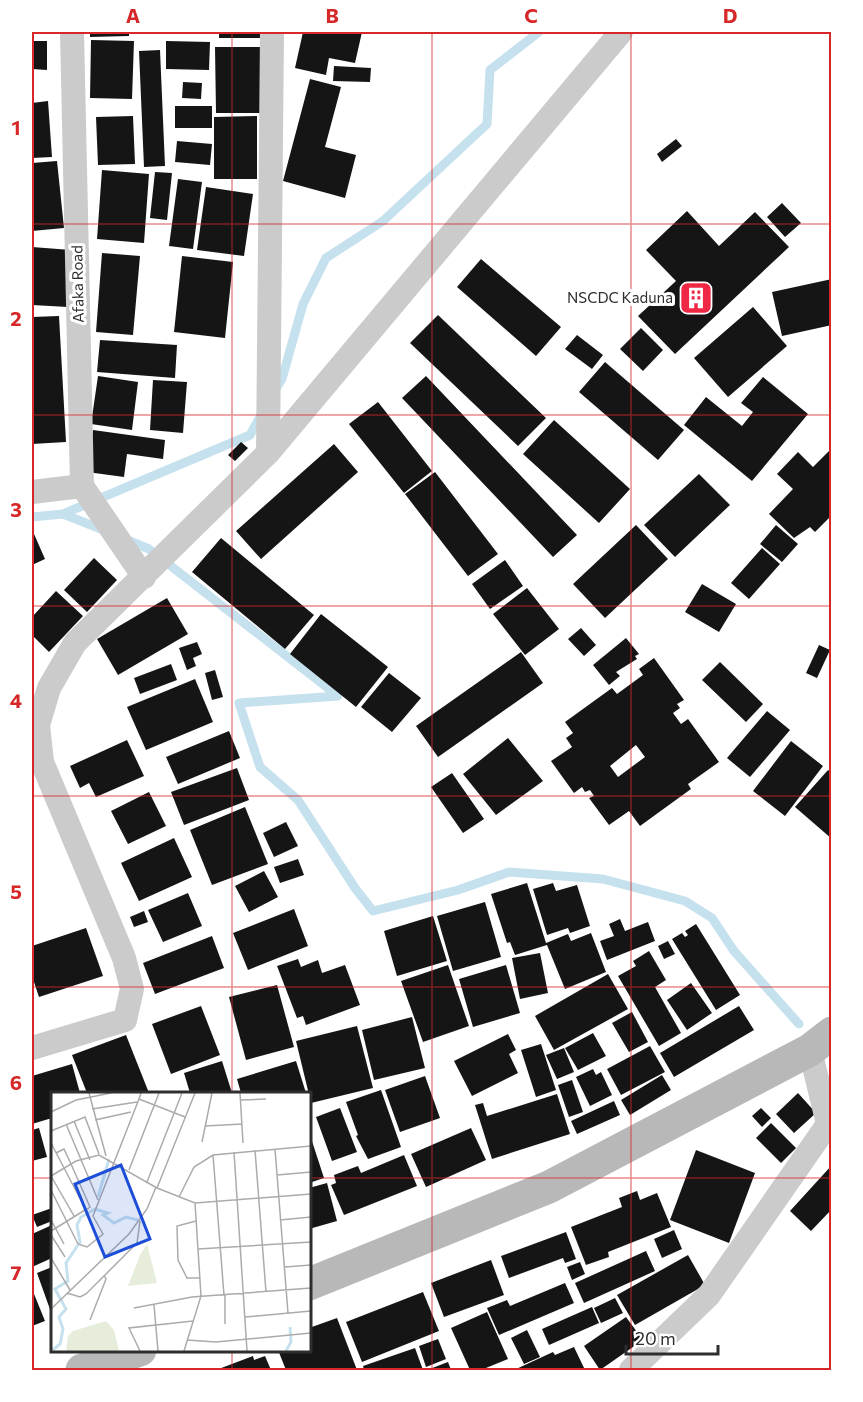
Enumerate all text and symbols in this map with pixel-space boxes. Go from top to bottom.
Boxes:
text: A [126,3,140,27]
text: B [325,3,339,27]
text: C [524,3,538,27]
text: D [723,3,737,27]
text: 1 [11,115,21,139]
street label: Afaka Road [67,245,87,323]
building icon: NSCDC Kaduna [678,280,714,316]
place label: NSCDC Kaduna [567,288,673,306]
text: 2 [10,306,22,330]
text: 3 [10,497,22,521]
text: 4 [10,688,22,712]
text: 5 [10,879,22,903]
text: 6 [10,1070,22,1094]
inset map [51,1092,310,1351]
text: 7 [11,1260,22,1284]
scale bar [626,1318,718,1356]
text: 20 m [635,1327,676,1349]

